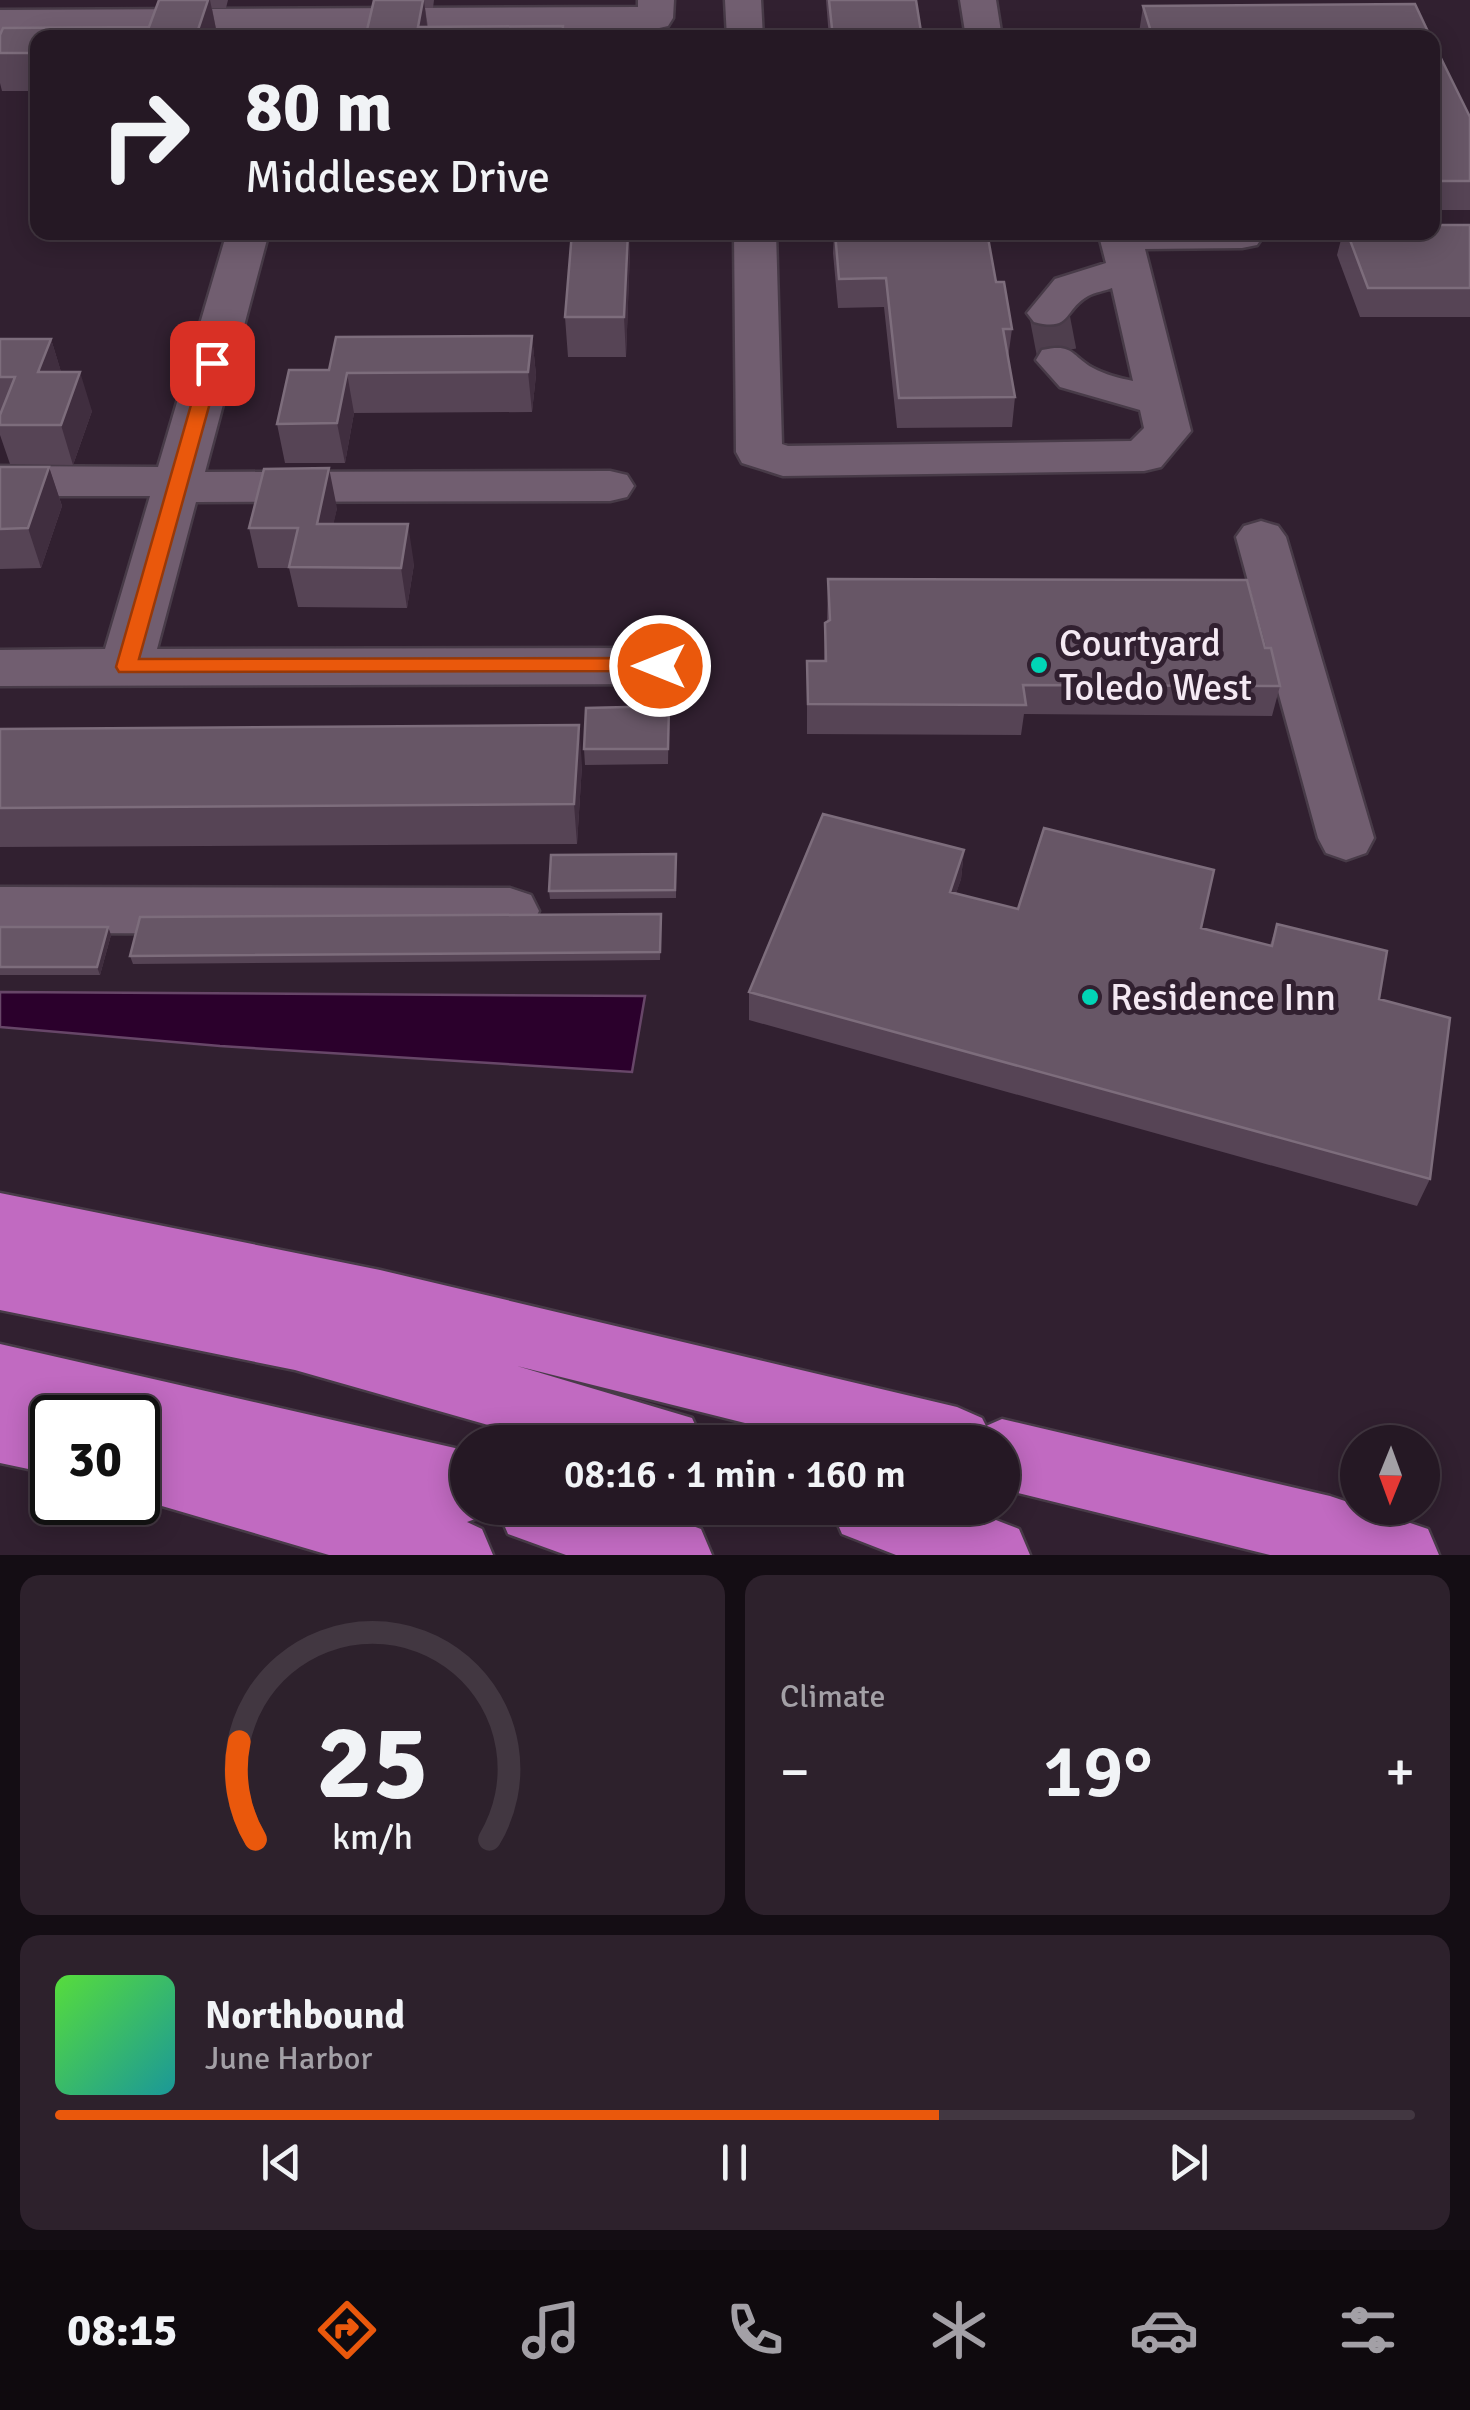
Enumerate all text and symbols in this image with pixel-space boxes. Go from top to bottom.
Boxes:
text: 80 m [245,64,393,150]
icon: right [80,70,210,200]
text: Middlesex Drive [245,150,550,205]
pin [170,321,255,406]
icon: arrive [185,336,240,391]
position arrow [608,614,712,718]
place label: Courtyard Toledo West [1059,620,1252,711]
marker: Courtyard Toledo West [1028,654,1050,676]
place label: Residence Inn [1110,974,1336,1021]
marker: Residence Inn [1079,986,1101,1008]
speed limit sign: 30 [30,1395,160,1525]
north arrow [1340,1425,1440,1525]
map controls [1340,1425,1440,1525]
text: 08:16 · 1 min · 160 m [564,1451,906,1498]
text: Climate [780,1677,886,1716]
text: 25 [316,1699,429,1827]
text: 19° [1043,1725,1152,1818]
text: − [780,1738,810,1806]
text: + [1385,1738,1415,1806]
text: km/h [332,1815,413,1859]
text: Northbound [205,1992,405,2039]
text: June Harbor [205,2039,372,2078]
icon: previous [254,2135,309,2190]
icon: pause [707,2135,762,2190]
icon: next [1161,2135,1216,2190]
icon: directions [312,2295,382,2365]
icon: music [516,2295,586,2365]
icon: phone [720,2295,790,2365]
icon: climate [924,2295,994,2365]
icon: car [1129,2295,1199,2365]
icon: filters [1333,2295,1403,2365]
text: 08:15 [67,2303,178,2358]

